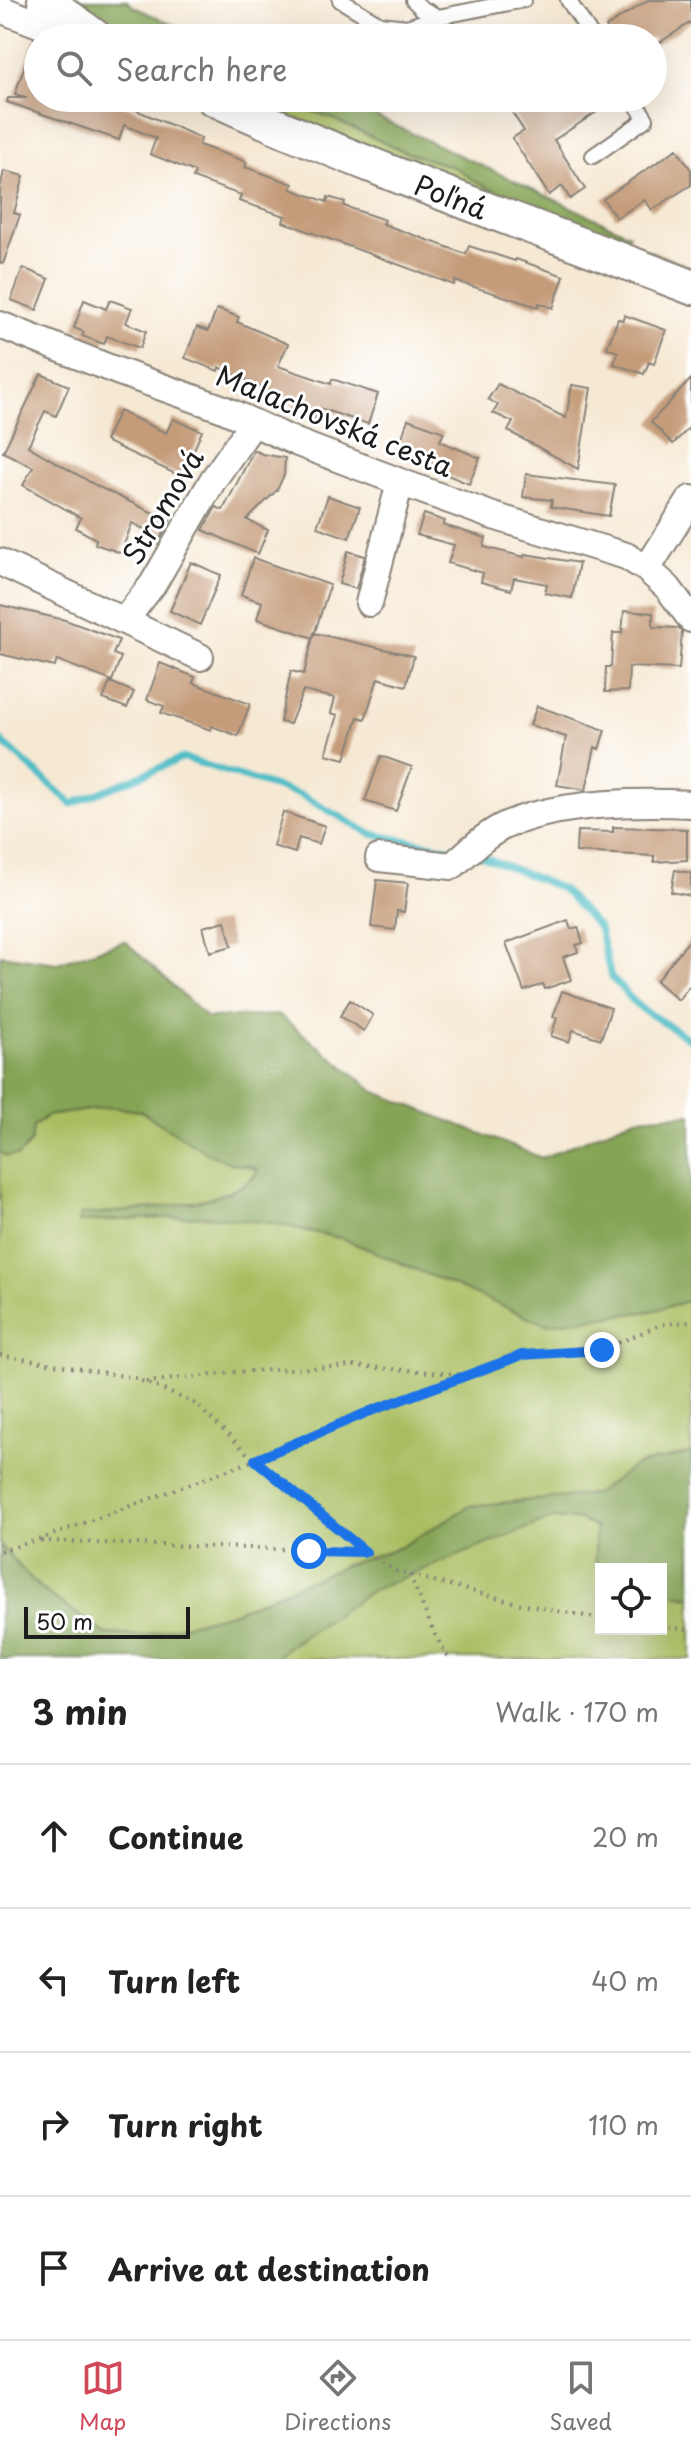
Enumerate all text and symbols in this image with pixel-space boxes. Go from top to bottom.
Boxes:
search box [24,24,667,112]
icon: search [52,46,96,90]
text: Search here [116,46,288,91]
street label: Poľná [408,163,494,230]
street label: Malachovská cesta [210,353,460,487]
street label: Stromová [110,439,214,572]
route end [584,1332,620,1368]
route start [291,1533,327,1569]
map controls [595,1563,667,1635]
button: locate [595,1563,667,1635]
scale bar [24,1603,190,1639]
text: 50 m [36,1604,93,1637]
text: 3 min [32,1685,128,1737]
text: Walk · 170 m [495,1692,659,1731]
icon: ahead [32,1814,76,1858]
text: Continue [108,1814,243,1859]
text: 20 m [592,1817,659,1856]
icon: left [32,1958,76,2002]
text: Turn left [108,1958,240,2003]
text: 40 m [591,1961,659,2000]
icon: right [32,2102,76,2146]
text: Turn right [108,2102,263,2147]
text: 110 m [588,2105,659,2144]
icon: arrive [32,2246,76,2290]
text: Arrive at destination [108,2246,430,2291]
tab: Map [79,2356,126,2437]
tab: Directions [284,2356,391,2437]
tab: Saved [549,2356,612,2437]

